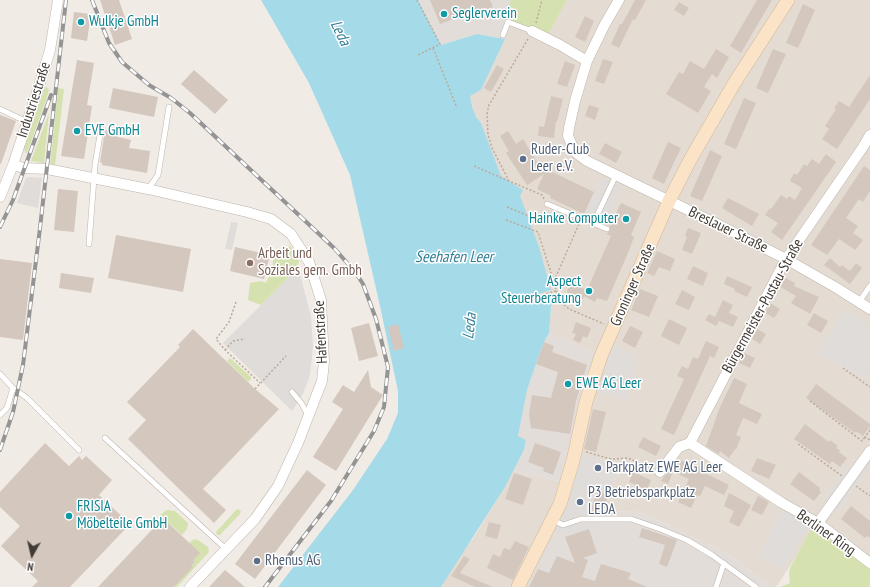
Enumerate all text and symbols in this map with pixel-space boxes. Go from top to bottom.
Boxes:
place label: Seglerverein [452,5,517,23]
marker: Seglerverein [439,9,449,19]
place label: Wulkje GmbH [89,13,159,31]
marker: Wulkje GmbH [76,17,86,27]
water label: Leda [326,17,354,49]
street label: Industriestraße [13,60,55,140]
place label: EVE GmbH [85,122,140,140]
marker: EVE GmbH [72,126,82,136]
place label: Ruder-Club Leer e.V. [531,141,589,176]
marker: Ruder-Club Leer e.V. [518,154,528,164]
street label: Breslauer Straße [685,203,771,257]
place label: Hainke Computer [529,210,618,228]
marker: Hainke Computer [621,214,631,224]
street label: Bürgermeister-Pustau-Straße [719,236,807,376]
street label: Groninger Straße [607,241,659,329]
place label: Arbeit und Soziales gem. Gmbh [258,245,362,280]
water label: Seehafen Leer [415,247,493,267]
marker: Arbeit und Soziales gem. Gmbh [245,258,255,268]
place label: Aspect Steuerberatung [501,273,581,308]
marker: Aspect Steuerberatung [584,286,594,296]
street label: Hafenstraße [310,300,332,364]
water label: Leda [459,312,481,340]
place label: EWE AG Leer [576,375,641,393]
marker: EWE AG Leer [563,379,573,389]
place label: Parkplatz EWE AG Leer [606,459,722,477]
marker: Parkplatz EWE AG Leer [593,463,603,473]
place label: P3 Betriebsparkplatz LEDA [588,484,695,519]
marker: P3 Betriebsparkplatz LEDA [575,497,585,507]
place label: FRISIA Möbelteile GmbH [77,498,167,533]
street label: Berliner Ring [793,506,859,560]
marker: FRISIA Möbelteile GmbH [64,511,74,521]
north arrow [12,535,52,575]
place label: Rhenus AG [265,552,320,570]
marker: Rhenus AG [252,556,262,566]
text: N [26,560,34,574]

